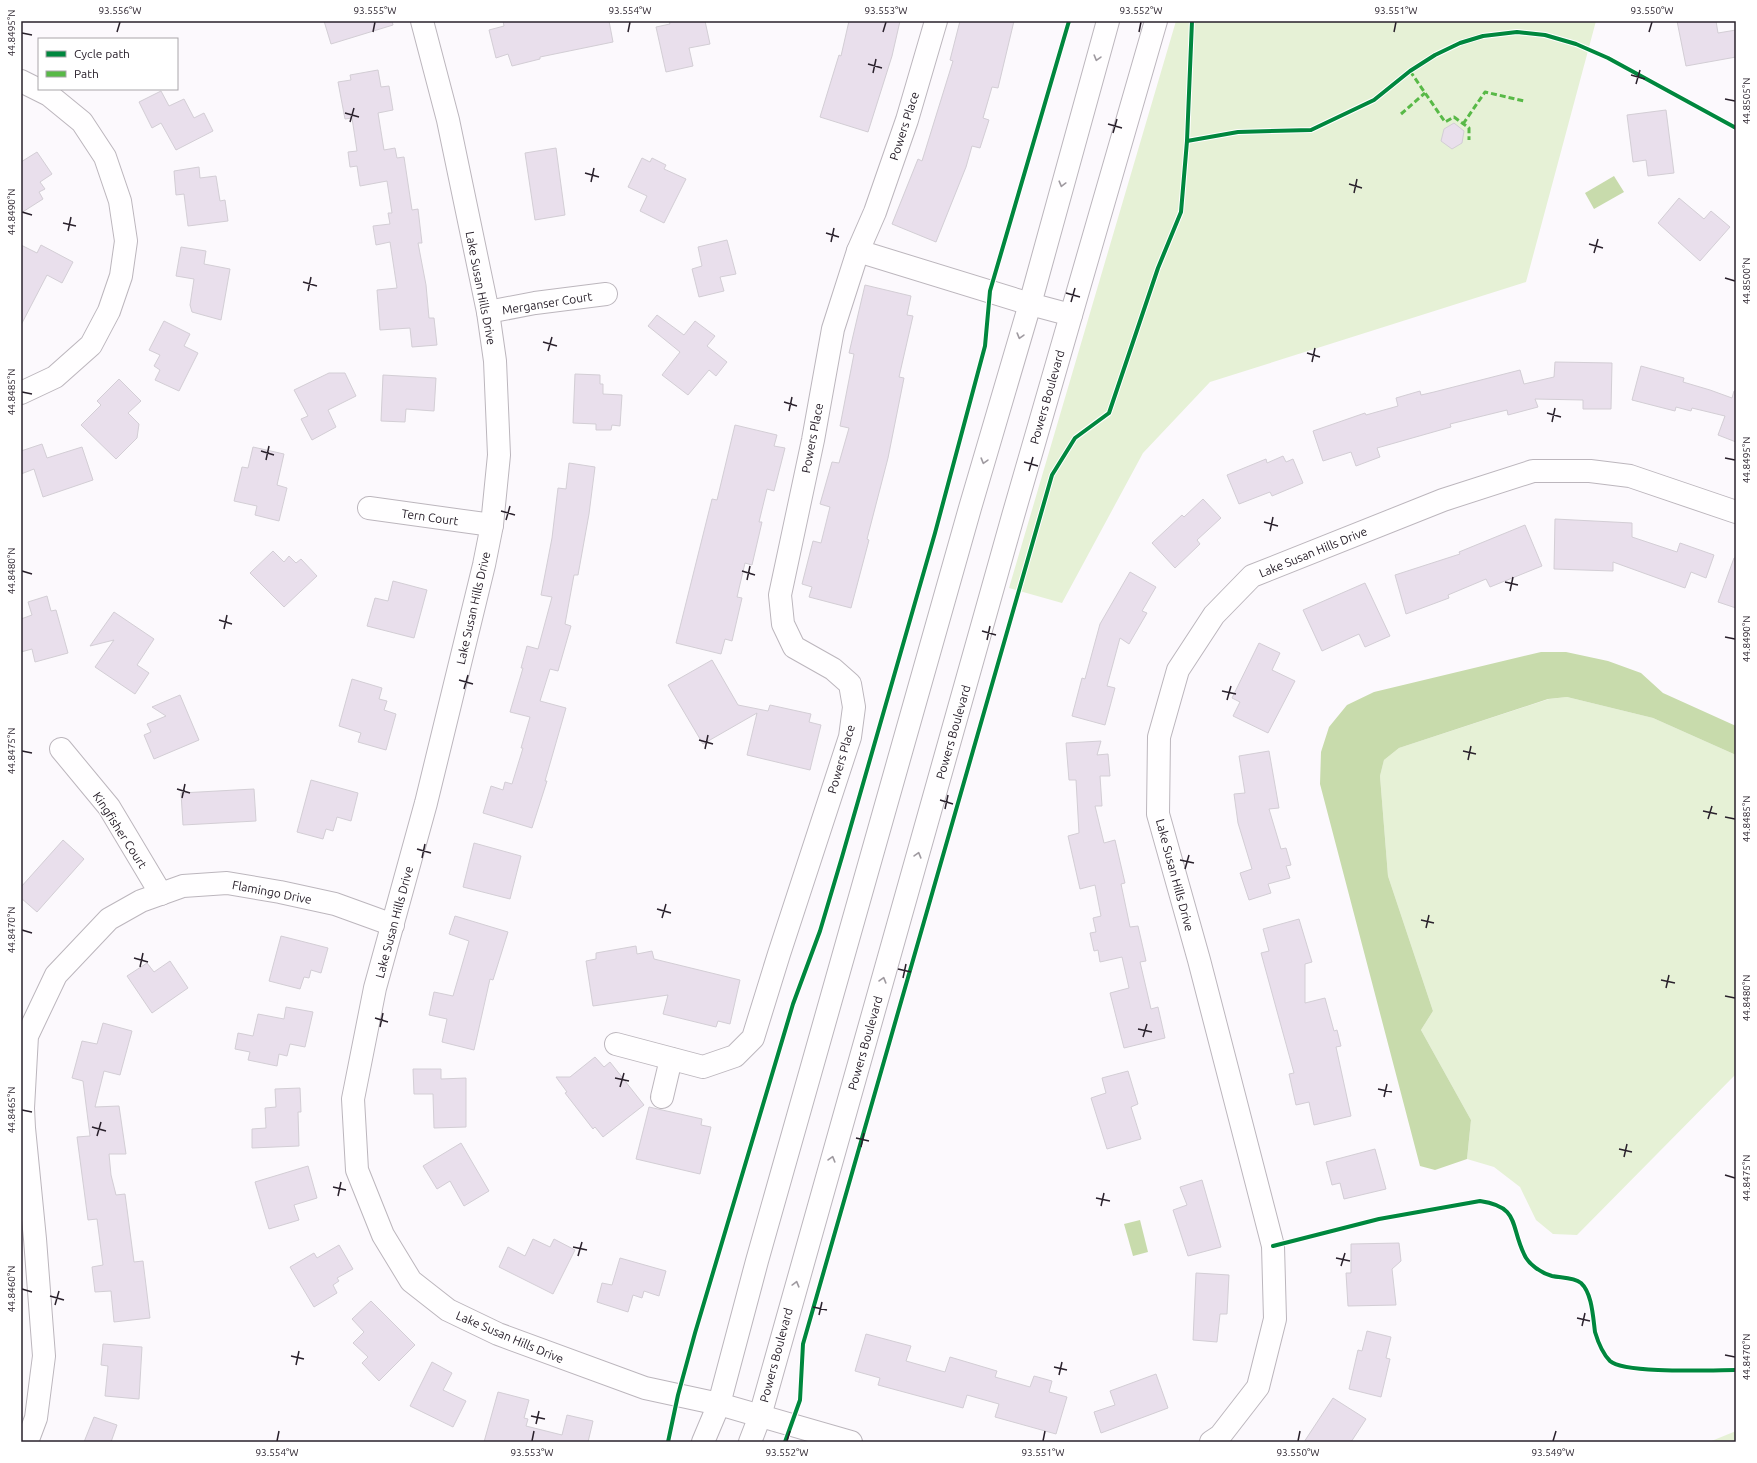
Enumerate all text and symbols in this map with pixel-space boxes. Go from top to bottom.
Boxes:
text: 93.556°W [98,5,142,16]
text: 93.555°W [353,5,397,16]
text: 93.554°W [608,5,652,16]
text: 93.553°W [864,5,908,16]
text: 93.552°W [1119,5,1163,16]
text: 93.551°W [1374,5,1418,16]
text: 93.550°W [1630,5,1674,16]
text: 44.8495°N [6,10,17,56]
legend [38,38,178,90]
text: Cycle path [74,47,130,60]
one-way arrow [1093,55,1102,62]
text: Path [74,67,99,80]
text: 44.8505°N [1741,78,1752,124]
street label: Powers Place [887,90,921,162]
one-way arrow [1059,181,1067,187]
text: 44.8490°N [6,189,17,235]
street label: Lake Susan Hills Drive [464,230,498,346]
text: 44.8500°N [1741,258,1752,304]
street label: Merganser Court [501,289,593,317]
one-way arrow [1016,332,1025,339]
street label: Powers Boulevard [1027,348,1067,446]
text: 44.8485°N [6,369,17,415]
street label: Powers Place [799,402,825,474]
text: 44.8495°N [1741,437,1752,483]
one-way arrow [980,457,989,464]
street label: Tern Court [401,507,460,527]
street label: Lake Susan Hills Drive [1257,524,1369,580]
text: 44.8480°N [6,548,17,594]
street label: Lake Susan Hills Drive [454,550,492,666]
text: 44.8490°N [1741,616,1752,662]
street label: Powers Boulevard [933,683,973,781]
street label: Powers Place [825,723,857,795]
text: 44.8475°N [6,728,17,774]
street label: Kingfisher Court [91,789,150,871]
text: 44.8485°N [1741,796,1752,842]
street label: Lake Susan Hills Drive [1154,818,1196,932]
one-way arrow [913,852,922,859]
street label: Lake Susan Hills Drive [373,865,415,979]
street label: Flamingo Drive [231,878,313,906]
text: 44.8470°N [6,907,17,953]
text: 44.8480°N [1741,975,1752,1021]
one-way arrow [878,977,887,984]
street label: Powers Boulevard [845,994,885,1092]
text: 44.8465°N [6,1087,17,1133]
one-way arrow [827,1155,835,1162]
text: 44.8475°N [1741,1155,1752,1201]
text: 44.8460°N [6,1266,17,1312]
one-way arrow [791,1280,800,1287]
street label: Powers Boulevard [757,1306,795,1404]
street label: Lake Susan Hills Drive [454,1308,566,1366]
text: 44.8470°N [1741,1334,1752,1380]
text: 93.554°W [255,1447,299,1458]
text: 93.553°W [510,1447,554,1458]
text: 93.552°W [765,1447,809,1458]
text: 93.551°W [1021,1447,1065,1458]
text: 93.550°W [1276,1447,1320,1458]
text: 93.549°W [1531,1447,1575,1458]

